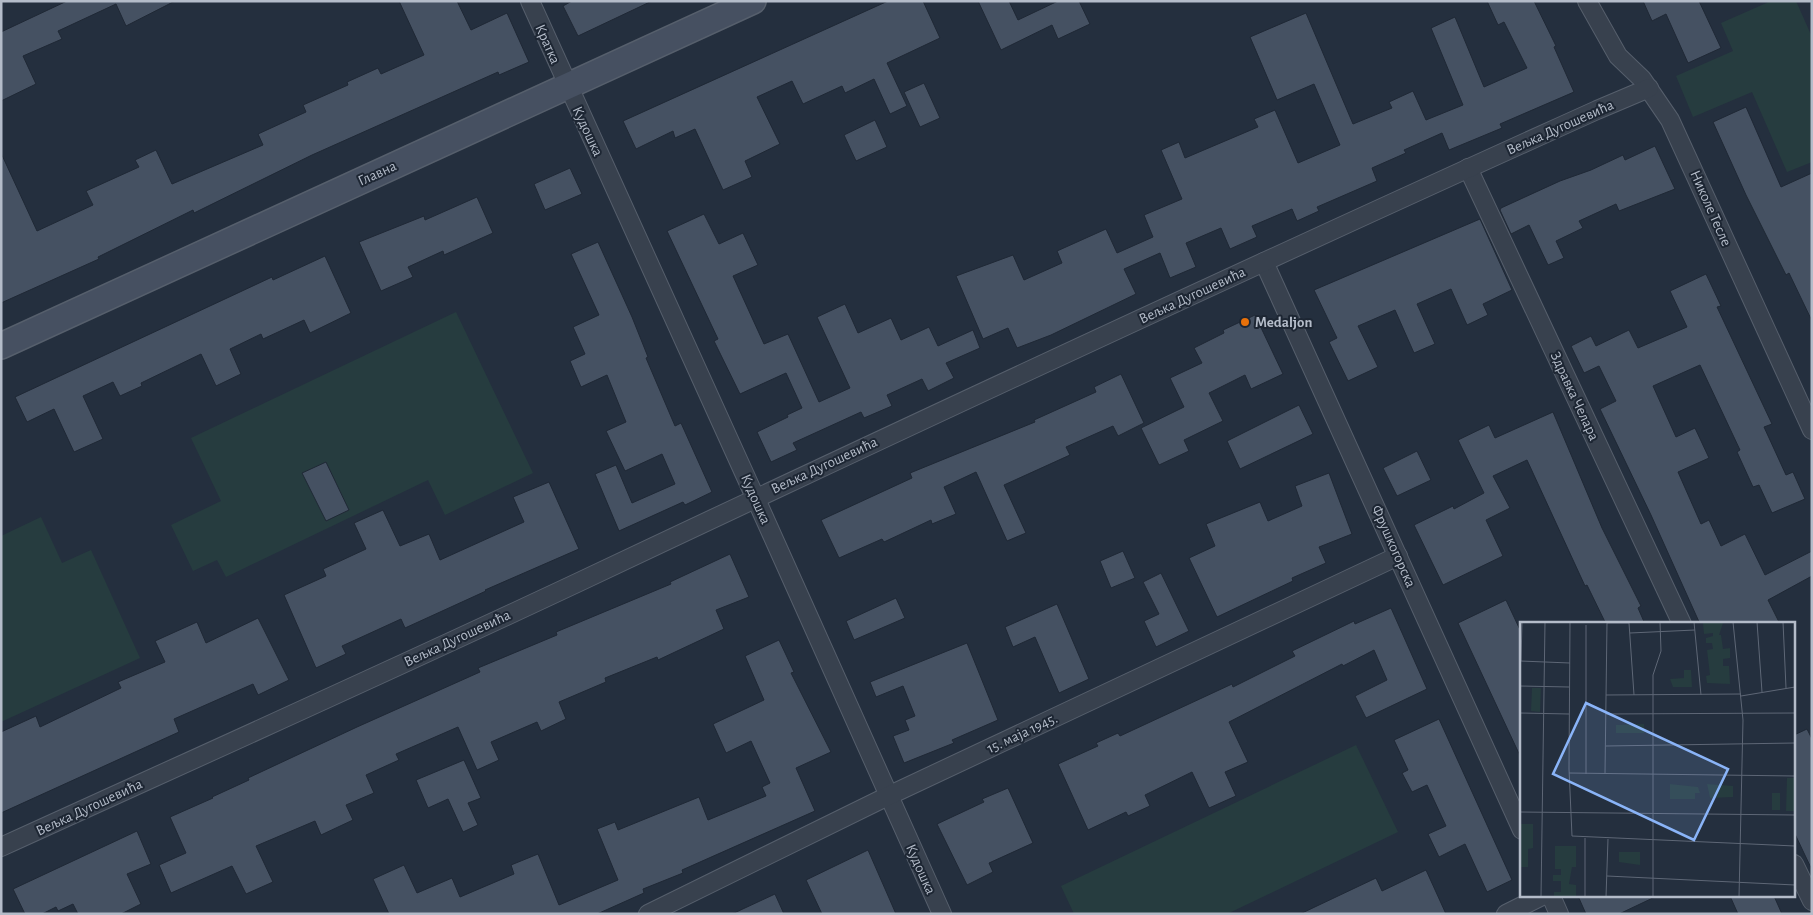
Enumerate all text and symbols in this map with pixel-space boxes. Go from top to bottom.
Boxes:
street label: Кратка [532,22,563,66]
street label: Вељка Дугошевића [1504,97,1616,158]
street label: Кудошка [570,104,606,159]
street label: Главна [356,158,399,189]
street label: Николе Тесле [1687,168,1734,249]
street label: Вељка Дугошевића [1137,264,1248,327]
place label: Medaljon [1255,315,1312,330]
marker: Medaljon [1239,316,1251,328]
street label: Здравка Челара [1547,350,1602,443]
street label: Вељка Дугошевића [769,434,880,497]
street label: Кудошка [738,472,773,527]
street label: Фрушкогорска [1369,503,1418,590]
street label: Вељка Дугошевића [402,607,513,670]
inset map [1520,622,1796,898]
street label: 15. маја 1945. [985,711,1060,756]
street label: Вељка Дугошевића [34,776,145,839]
street label: Кудошка [903,842,938,897]

